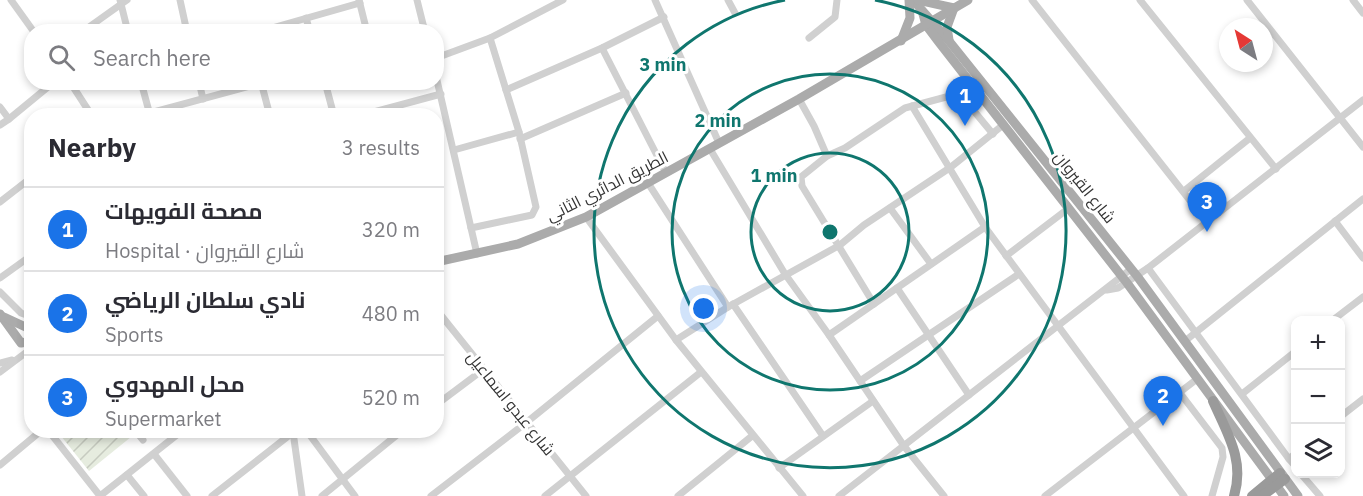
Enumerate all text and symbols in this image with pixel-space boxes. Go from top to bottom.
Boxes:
north arrow [1219,18,1273,72]
search box [24,24,444,90]
icon: search [45,41,78,74]
text: Search here [93,43,211,72]
text: 3 min [639,53,687,76]
pin: 1 [946,76,984,126]
text: 2 min [694,109,742,132]
text: Nearby [48,130,136,164]
text: 3 results [342,134,420,161]
street label: الطريق الدائري الثاني [543,147,673,229]
street label: شارع القيروان [1048,147,1120,228]
text: 1 min [750,164,798,187]
pin: 3 [1188,182,1226,232]
text: مصحة الفويهات [105,196,263,225]
text: 1 [62,216,74,243]
text: 320 m [362,216,420,243]
centre of rings [820,222,840,242]
text: Hospital · شارع القيروان [105,237,304,264]
text: نادي سلطان الرياضي [105,285,305,314]
your location [689,294,718,323]
text: 2 [62,300,74,327]
text: 480 m [362,300,420,327]
map controls [1291,316,1345,478]
button: + [1291,316,1345,370]
text: Sports [105,321,164,348]
street label: شارع عبدو اسماعيل [461,347,559,460]
text: محل المهدوي [105,369,245,398]
button: − [1291,370,1345,424]
pin: 2 [1144,376,1182,426]
text: 3 [62,384,74,411]
text: 520 m [362,384,420,411]
text: Supermarket [105,405,222,432]
button: layers [1291,424,1345,478]

